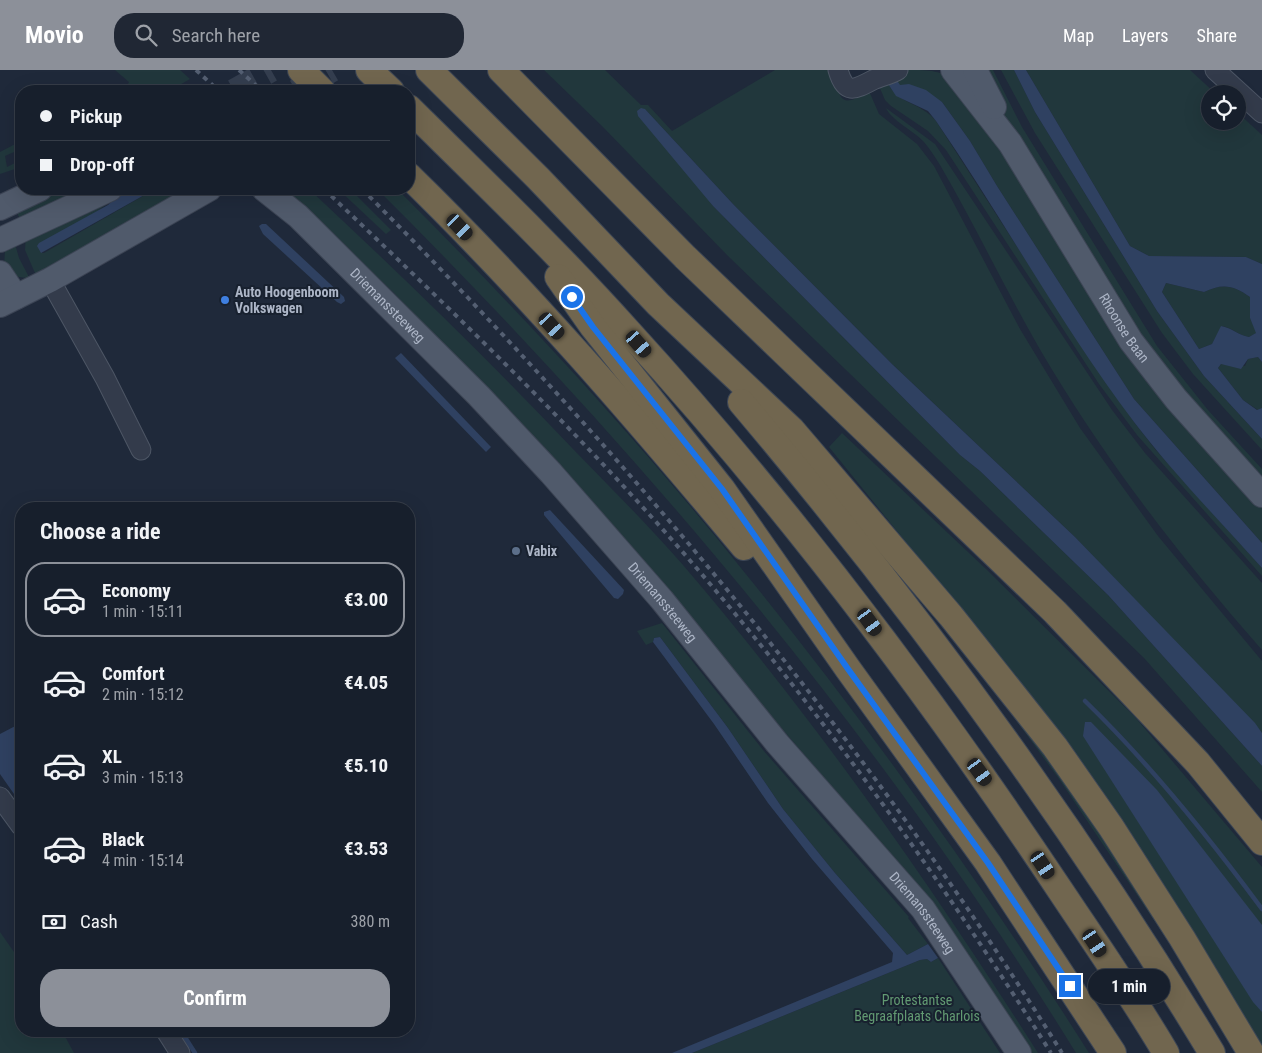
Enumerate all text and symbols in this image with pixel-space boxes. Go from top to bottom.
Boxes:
search box [114,13,464,58]
text: Movio [25,21,84,49]
icon: search [132,21,160,49]
text: Search here [172,24,260,47]
text: Map [1063,25,1094,46]
text: Layers [1122,25,1169,46]
text: Share [1197,25,1237,46]
map controls [1201,85,1246,130]
button: locate [1201,85,1246,130]
text: Pickup [70,105,122,128]
text: Drop-off [70,153,134,176]
car [444,211,475,243]
street label: Driemanssteeweg [347,265,428,346]
place label: Auto Hoogenboom Volkswagen [235,284,339,316]
route start [561,286,583,308]
street label: Rhoonse Baan [1096,291,1153,366]
marker: Auto Hoogenboom Volkswagen [219,294,231,306]
car [536,310,567,342]
car [623,328,654,360]
text: Choose a ride [40,519,161,544]
place label: Vabix [526,543,558,559]
marker: Vabix [510,545,522,557]
street label: Driemanssteeweg [625,559,701,645]
icon: car [42,577,87,622]
text: Economy [102,579,171,602]
text: €3.00 [344,588,388,611]
text: 1 min · 15:11 [102,602,184,621]
car [855,605,884,639]
icon: car [42,660,87,705]
text: Comfort [102,662,165,685]
text: €4.05 [344,671,388,694]
text: 2 min · 15:12 [102,685,184,704]
icon: car [42,743,87,788]
text: XL [102,745,122,768]
text: €5.10 [344,754,388,777]
car [965,755,994,789]
text: 3 min · 15:13 [102,768,184,787]
icon: car [42,826,87,871]
text: Black [102,828,144,851]
text: €3.53 [344,837,388,860]
car [1028,848,1057,882]
text: 4 min · 15:14 [102,851,184,870]
street label: Driemanssteeweg [886,869,959,957]
icon: cash [40,908,68,936]
text: Cash [80,910,118,933]
text: 380 m [351,912,390,931]
car [1080,926,1109,960]
callout: 1 min [1088,968,1170,1004]
button: Confirm [40,969,390,1027]
route end [1059,975,1081,997]
text: 1 min [1111,977,1147,996]
park label: Protestantse Begraafplaats Charlois [854,992,980,1024]

